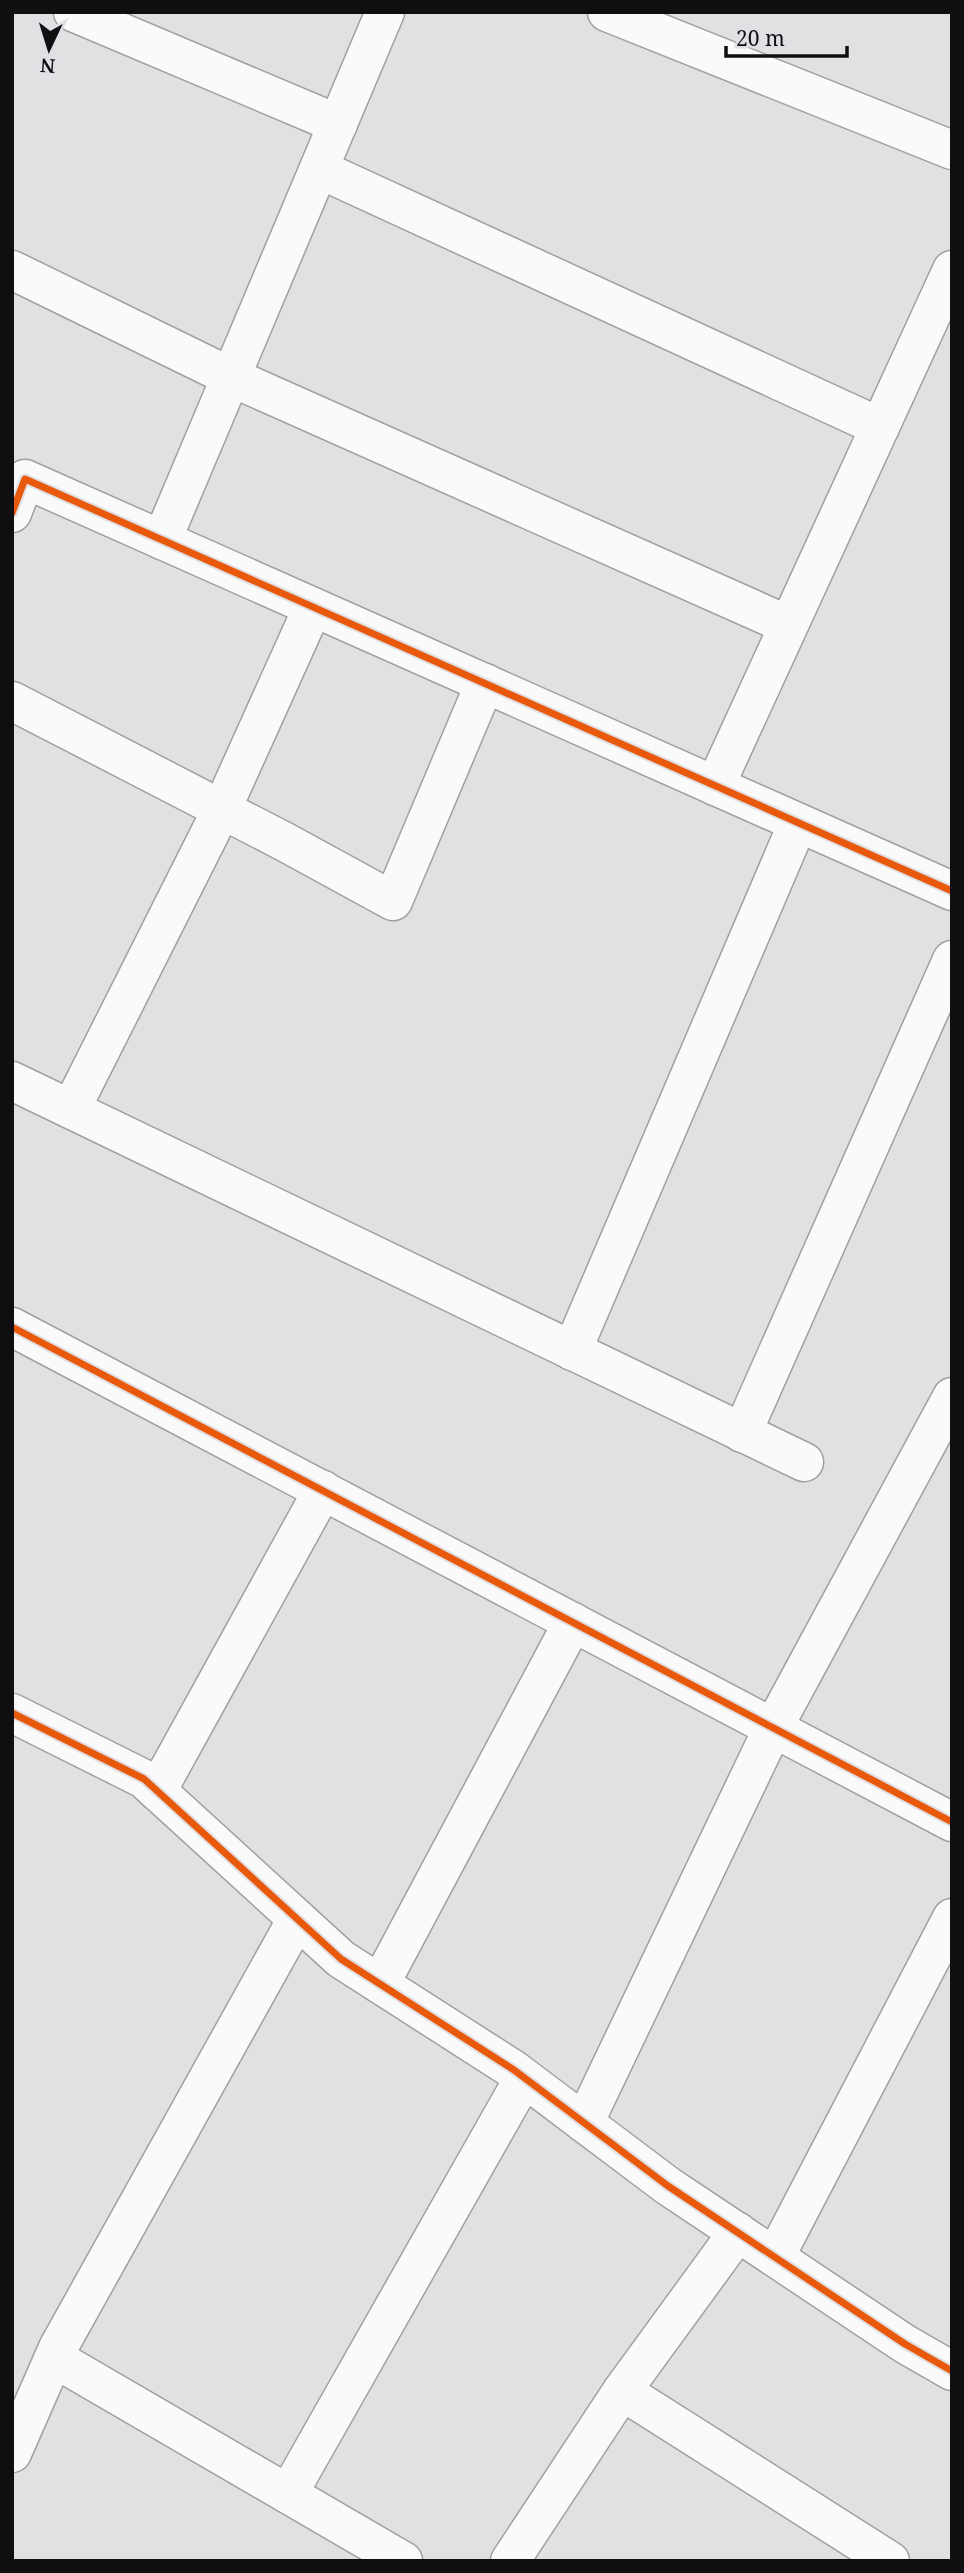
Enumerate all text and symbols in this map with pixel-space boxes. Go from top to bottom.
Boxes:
north arrow [14,14,84,84]
scale bar [726,14,847,58]
text: 20 m [736,24,785,52]
text: N [39,52,56,79]

